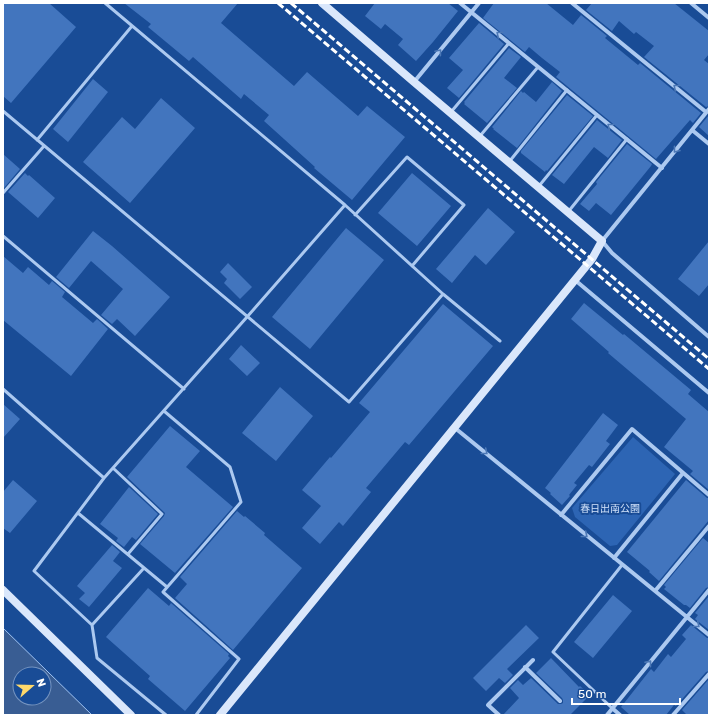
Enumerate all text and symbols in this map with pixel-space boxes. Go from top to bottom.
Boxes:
one-way arrow [496,32,503,39]
one-way arrow [434,50,441,57]
one-way arrow [673,85,681,92]
one-way arrow [607,123,615,130]
one-way arrow [674,146,681,153]
one-way arrow [480,448,487,455]
park label: 春日出南公園 [580,503,640,515]
one-way arrow [581,530,588,537]
one-way arrow [692,621,699,628]
one-way arrow [645,661,652,668]
north arrow [12,666,52,706]
text: N [33,677,48,689]
scale bar [572,680,680,706]
text: 50 m [578,687,606,701]

